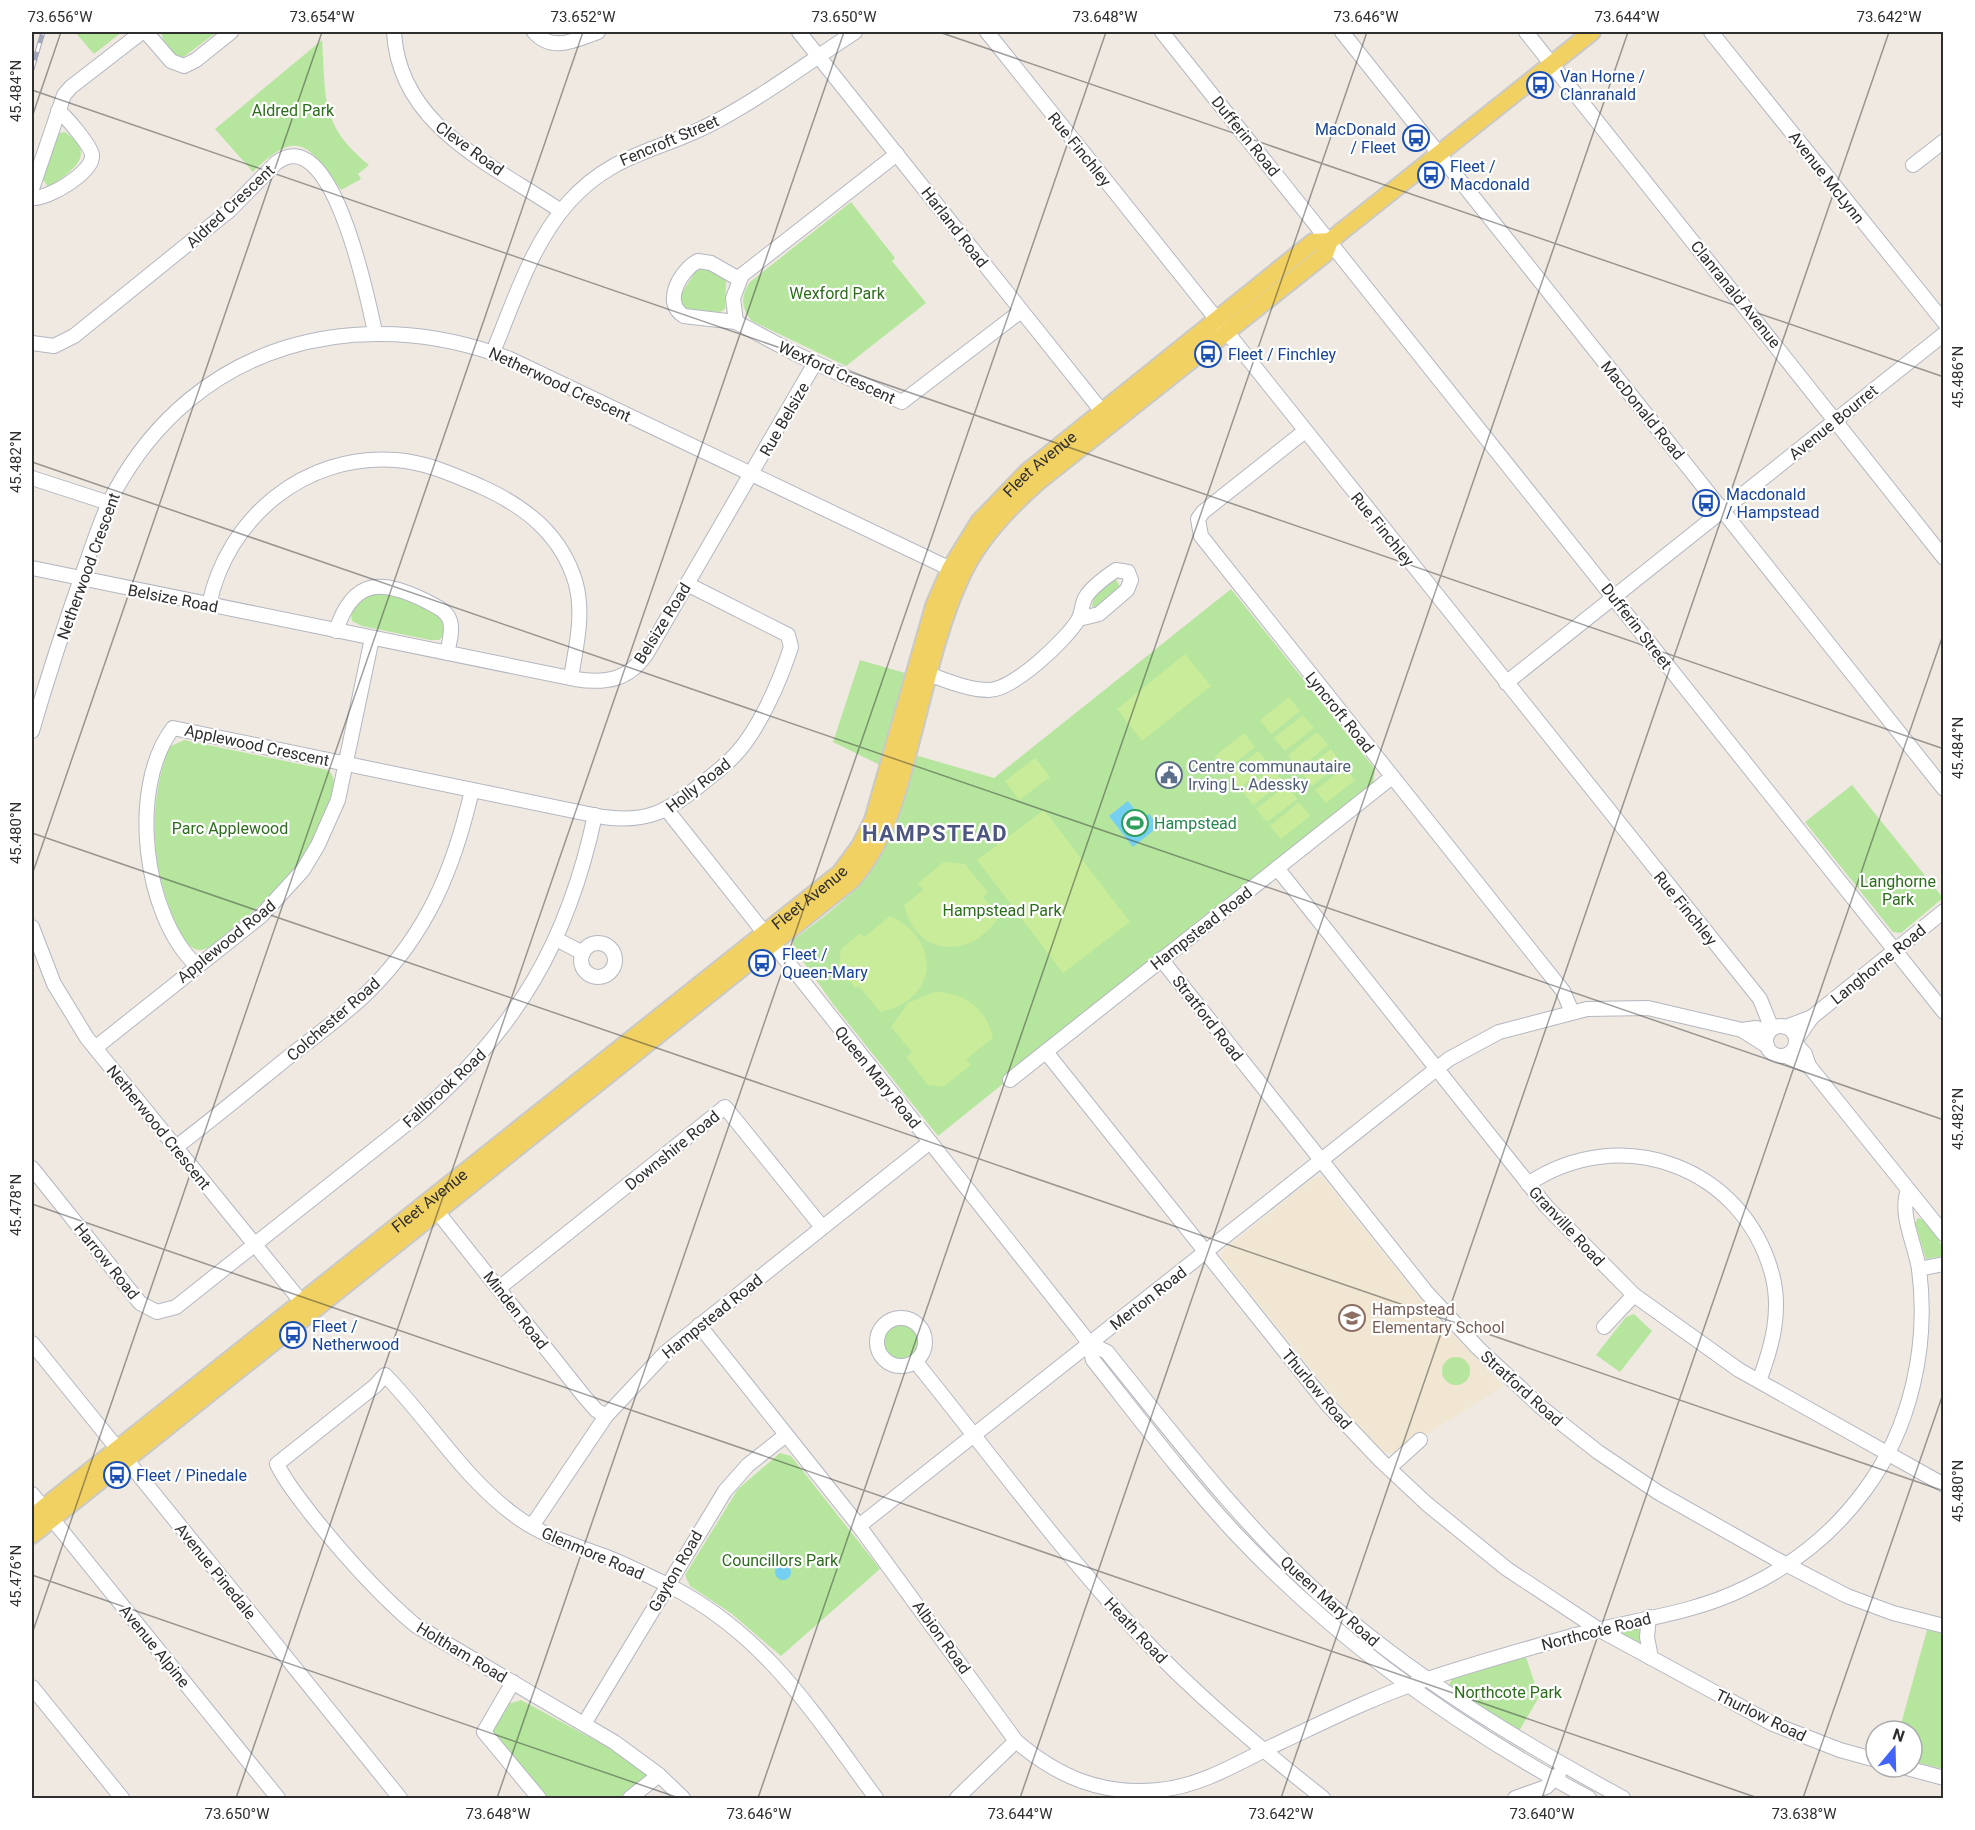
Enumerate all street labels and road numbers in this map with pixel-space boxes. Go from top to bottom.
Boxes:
street label: Dufferin Road [1208,92,1284,180]
street label: Rue Finchley [1044,108,1116,190]
street label: Fencroft Street [617,111,722,170]
street label: Cleve Road [432,117,507,179]
street label: Avenue McLynn [1785,128,1868,227]
street label: Aldred Crescent [182,161,278,252]
street label: Harland Road [917,183,992,271]
street label: Clanranald Avenue [1687,237,1785,352]
street label: Wexford Crescent [775,337,898,408]
street label: Netherwood Crescent [486,343,634,426]
street label: MacDonald Road [1597,357,1688,464]
street label: Rue Belsize [756,379,813,459]
street label: Avenue Bourret [1785,381,1882,464]
street label: Fleet Avenue [999,427,1080,501]
street label: Rue Finchley [1347,488,1419,570]
street label: Netherwood Crescent [53,490,124,642]
street label: Belsize Road [630,579,695,667]
street label: Belsize Road [126,580,220,617]
street label: Dufferin Street [1597,580,1676,673]
street label: Lyncroft Road [1301,668,1378,756]
street label: Applewood Crescent [183,721,331,770]
street label: Holly Road [662,754,734,816]
street label: Fleet Avenue [768,863,852,934]
street label: Rue Finchley [1650,867,1722,949]
street label: Hampstead Road [1147,883,1256,974]
street label: Applewood Road [173,896,279,987]
street label: Langhorne Road [1827,920,1930,1008]
street label: Stratford Road [1168,972,1247,1065]
street label: Colchester Road [283,974,384,1065]
street label: Queen Mary Road [831,1022,925,1132]
street label: Fallbrook Road [399,1045,490,1132]
street label: Netherwood Crescent [103,1061,215,1193]
street label: Downshire Road [621,1107,723,1194]
street label: Fleet Avenue [388,1165,471,1237]
street label: Granville Road [1525,1183,1608,1270]
street label: Harrow Road [70,1219,143,1303]
street label: Merton Road [1106,1263,1190,1334]
street label: Minden Road [479,1268,552,1353]
street label: Hampstead Road [658,1270,766,1363]
street label: Thurlow Road [1278,1346,1355,1433]
street label: Stratford Road [1477,1347,1566,1430]
street label: Avenue Pinedale [171,1520,260,1623]
street label: Glenmore Road [539,1523,647,1584]
street label: Gayton Road [645,1527,706,1615]
street label: Queen Mary Road [1276,1552,1383,1651]
street label: Heath Road [1100,1593,1171,1667]
street label: Albion Road [909,1597,975,1678]
street label: Avenue Alpine [116,1601,194,1691]
street label: Northcote Road [1539,1609,1653,1654]
street label: Holtham Road [413,1618,510,1687]
street label: Thurlow Road [1712,1685,1809,1746]

